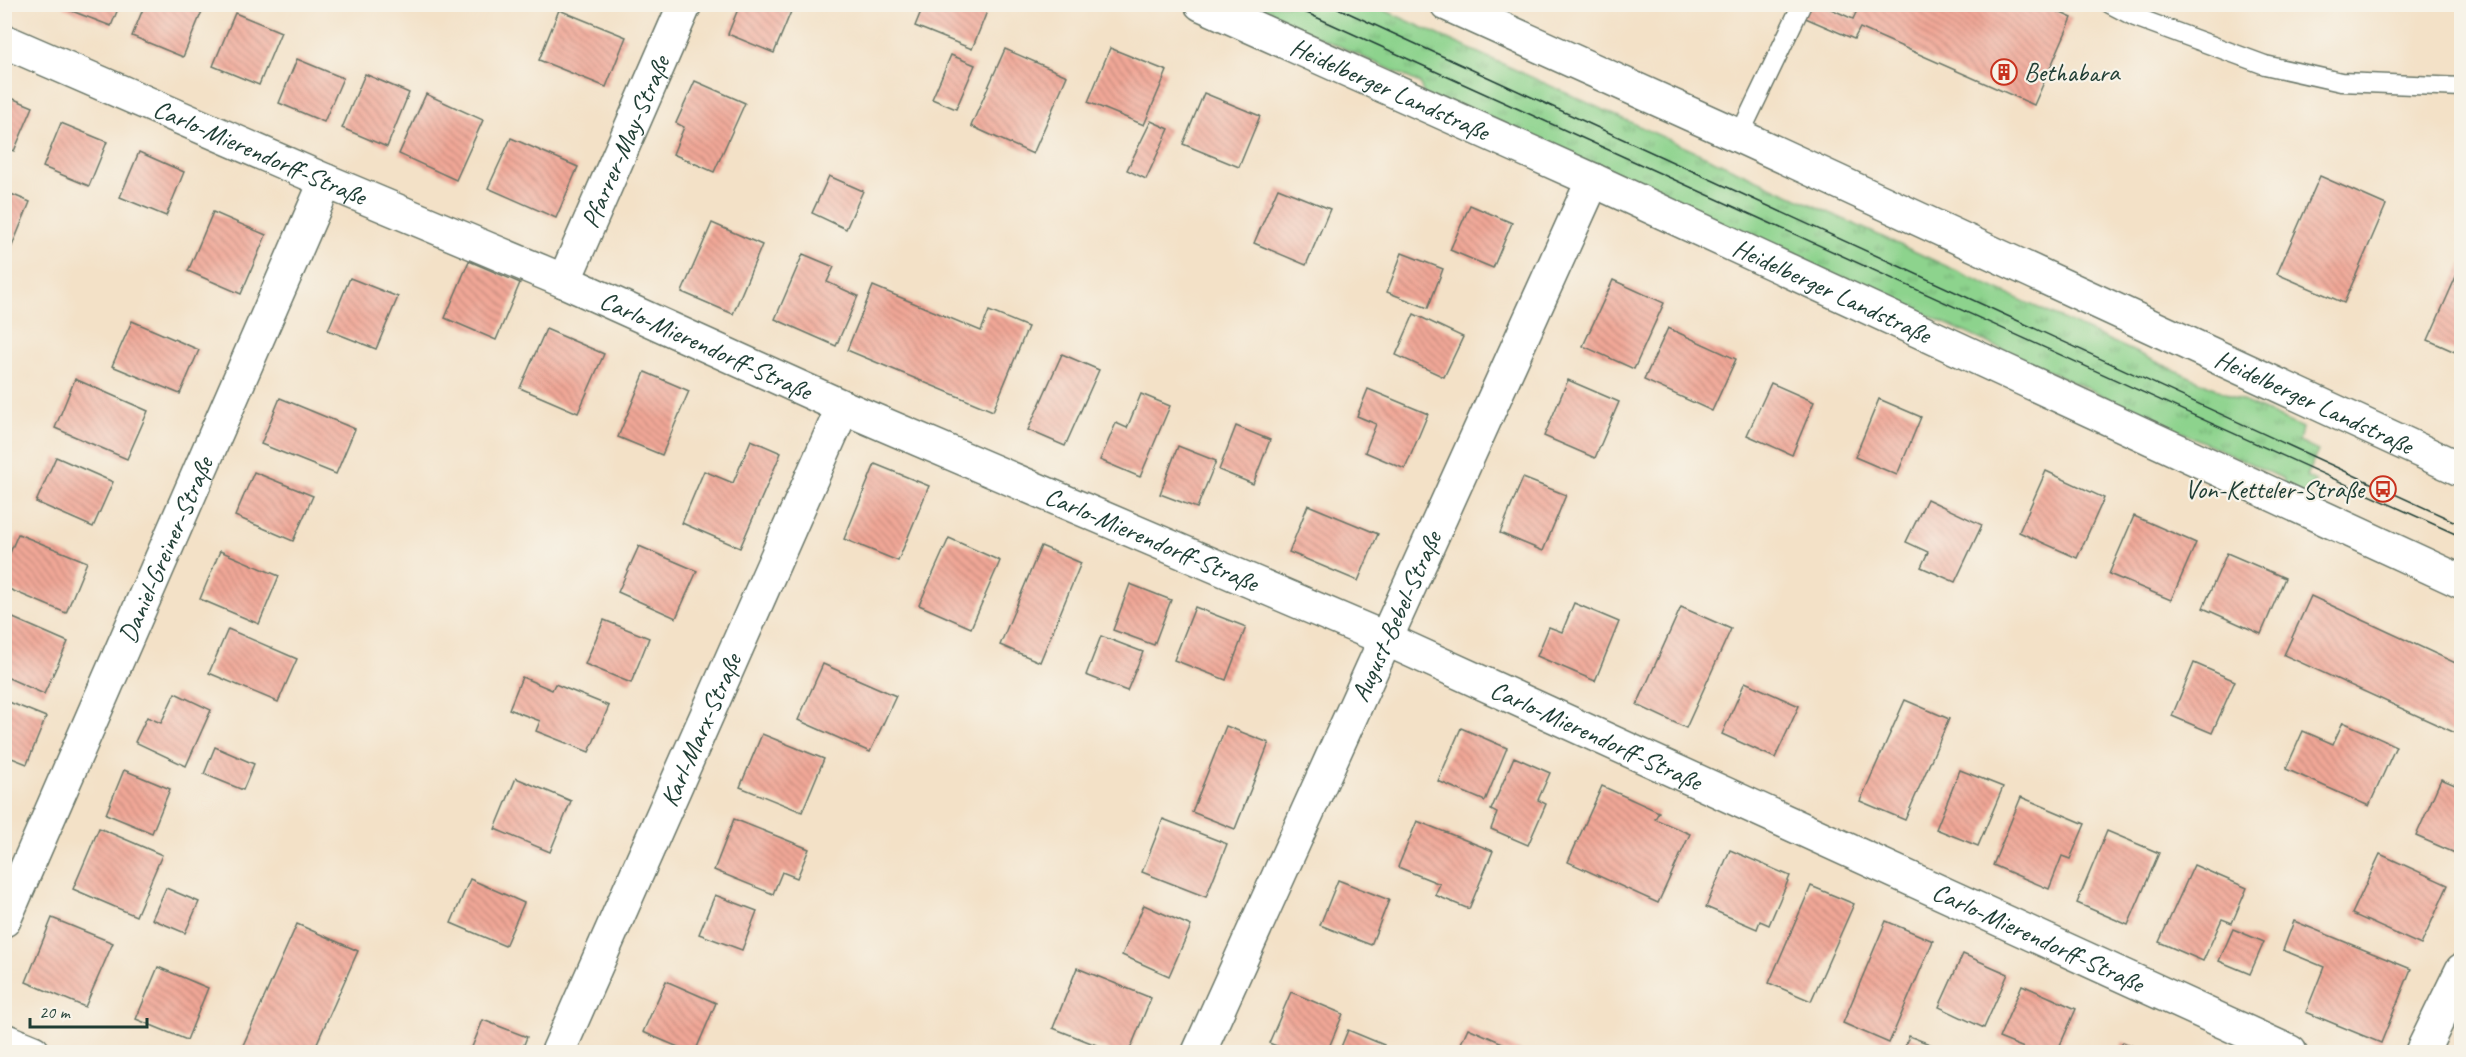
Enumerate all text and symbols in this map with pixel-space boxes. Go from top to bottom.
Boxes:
street label: Heidelberger Landstraße [1285,30,1497,149]
street label: Pfarrer-May-Straße [573,48,678,233]
place label: Bethabara [2024,56,2121,89]
building icon: Bethabara [1989,57,2019,87]
street label: Carlo-Mierendorff-Straße [148,92,374,214]
street label: Heidelberger Landstraße [1728,231,1938,352]
street label: Carlo-Mierendorff-Straße [595,283,819,408]
street label: Heidelberger Landstraße [2210,342,2421,463]
street label: Daniel-Greiner-Straße [110,449,221,647]
place label: Von-Ketteler-Straße [2185,473,2367,506]
bus stop icon: Von-Ketteler-Straße [2368,474,2398,504]
street label: Carlo-Mierendorff-Straße [1040,479,1266,600]
street label: August-Bebel-Straße [1343,524,1450,707]
street label: Karl-Marx-Straße [652,646,749,812]
street label: Carlo-Mierendorff-Straße [1485,673,1709,799]
street label: Carlo-Mierendorff-Straße [1927,874,2151,1001]
scale bar [30,991,147,1029]
text: 20 m [39,1001,72,1023]

